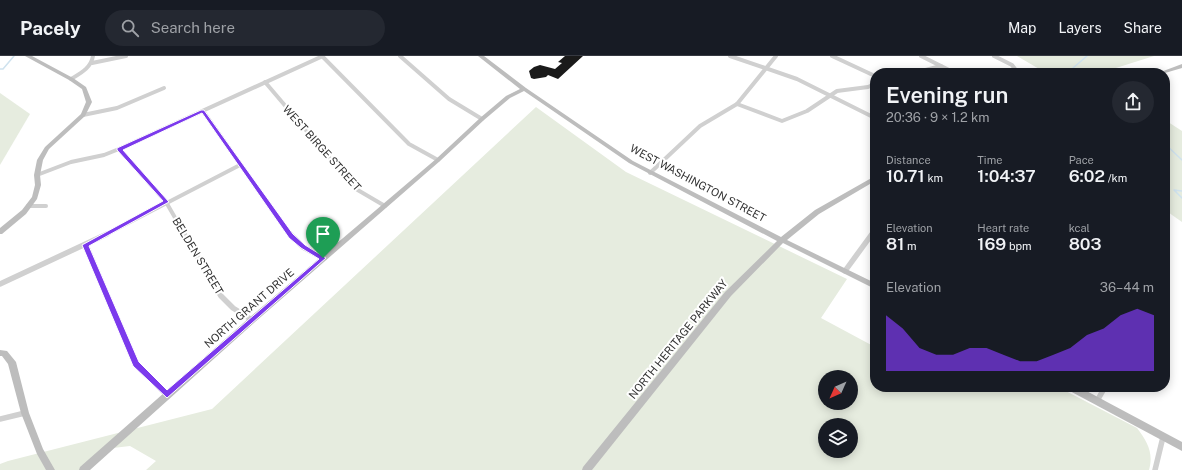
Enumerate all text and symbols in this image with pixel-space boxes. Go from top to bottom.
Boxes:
search box [105,10,385,46]
text: Pacely [20,17,81,39]
icon: search [119,17,141,39]
text: Search here [151,19,235,36]
text: Map [1008,20,1036,36]
text: Layers [1058,20,1102,36]
text: Share [1124,20,1162,36]
button: share [1112,81,1154,123]
text: Evening run [886,82,1008,108]
street label: WEST BIRGE STREET [280,103,364,194]
text: 20:36 · 9 × 1.2 km [886,110,989,125]
street label: WEST WASHINGTON STREET [628,142,768,224]
text: Distance [886,154,931,166]
text: Time [977,154,1002,166]
text: Pace [1069,154,1094,166]
text: 10.71 [886,166,925,186]
text: 1:04:37 [977,166,1036,186]
text: 6:02 [1069,166,1105,186]
text: km [925,172,943,184]
text: /km [1105,172,1127,184]
street label: BELDEN STREET [170,215,226,297]
pin [306,217,340,258]
text: Elevation [886,222,933,234]
text: Heart rate [977,222,1029,234]
text: kcal [1069,222,1090,234]
icon: arrive [312,223,334,245]
text: 81 [886,234,904,254]
text: 169 [977,234,1006,254]
text: 803 [1069,234,1101,254]
text: m [904,240,917,252]
text: bpm [1006,240,1032,252]
street label: NORTH GRANT DRIVE [202,266,296,350]
street label: NORTH HERITAGE PARKWAY [626,277,730,401]
text: Elevation [886,280,941,295]
text: 36–44 m [1100,280,1154,295]
north arrow [818,370,858,410]
map controls [818,370,858,458]
button: layers [818,418,858,458]

